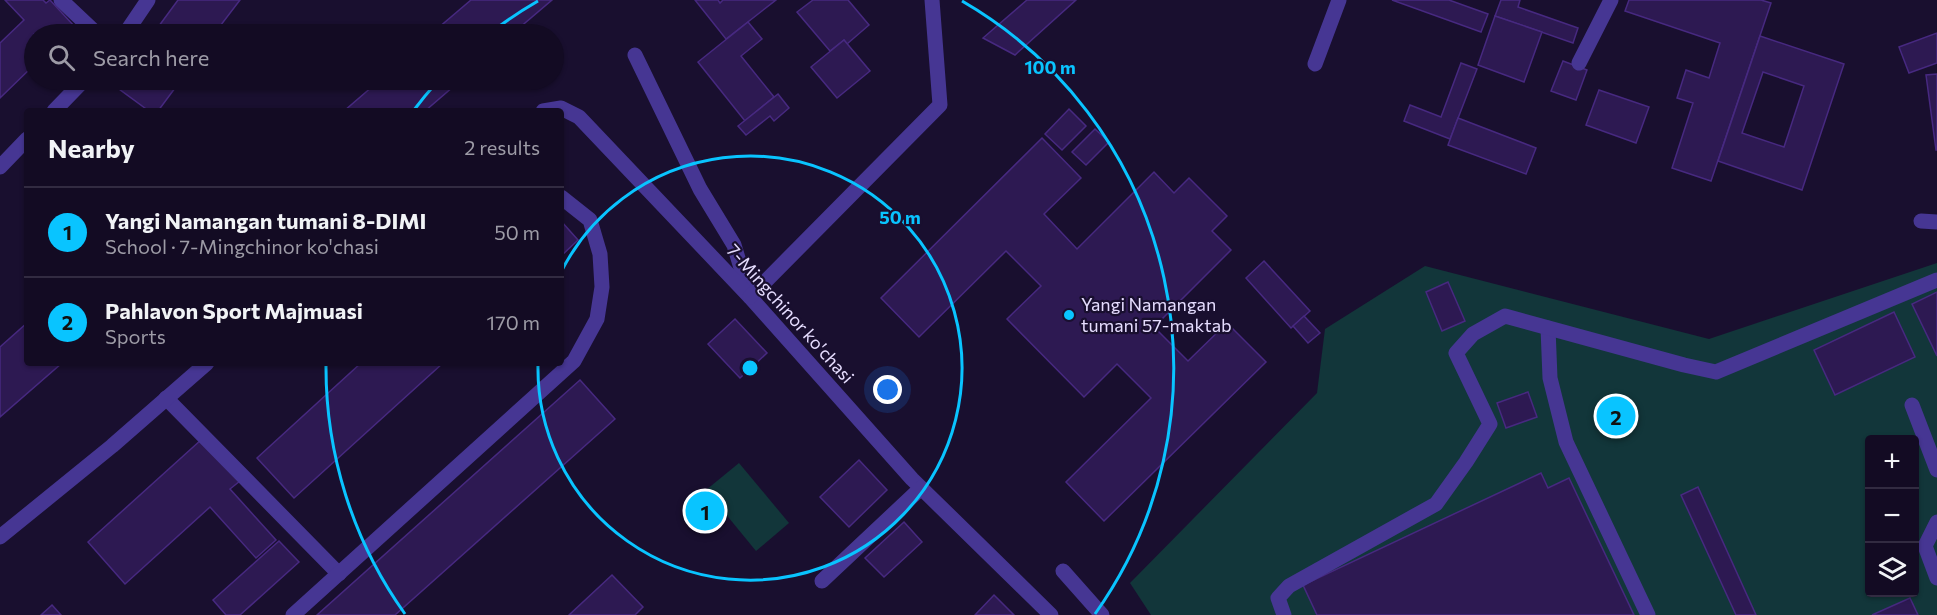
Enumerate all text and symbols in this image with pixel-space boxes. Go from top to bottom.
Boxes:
search box [24,24,564,90]
icon: search [45,41,78,74]
text: Search here [93,44,209,71]
text: 100 m [1024,56,1076,78]
text: Nearby [48,132,135,163]
text: 2 results [464,135,540,159]
text: 50 m [879,206,921,228]
text: Yangi Namangan tumani 8-DIMI [105,207,427,234]
text: 1 [63,220,72,244]
text: 50 m [494,220,540,244]
text: School · 7-Mingchinor ko'chasi [105,234,379,258]
street label: 7-Mingchinor ko'chasi [722,239,859,387]
place label: Yangi Namangan tumani 57-maktab [1081,293,1232,336]
text: Pahlavon Sport Majmuasi [105,297,363,324]
marker: Yangi Namangan tumani 57-maktab [1062,308,1076,322]
text: 2 [62,310,73,334]
text: 170 m [487,310,540,334]
text: Sports [105,324,166,348]
centre of rings [740,358,760,378]
your location [873,375,902,404]
pin: 2 [1596,394,1636,438]
map controls [1865,435,1919,597]
button: + [1865,435,1919,489]
pin: 1 [686,488,724,534]
button: − [1865,489,1919,543]
button: layers [1865,543,1919,597]

